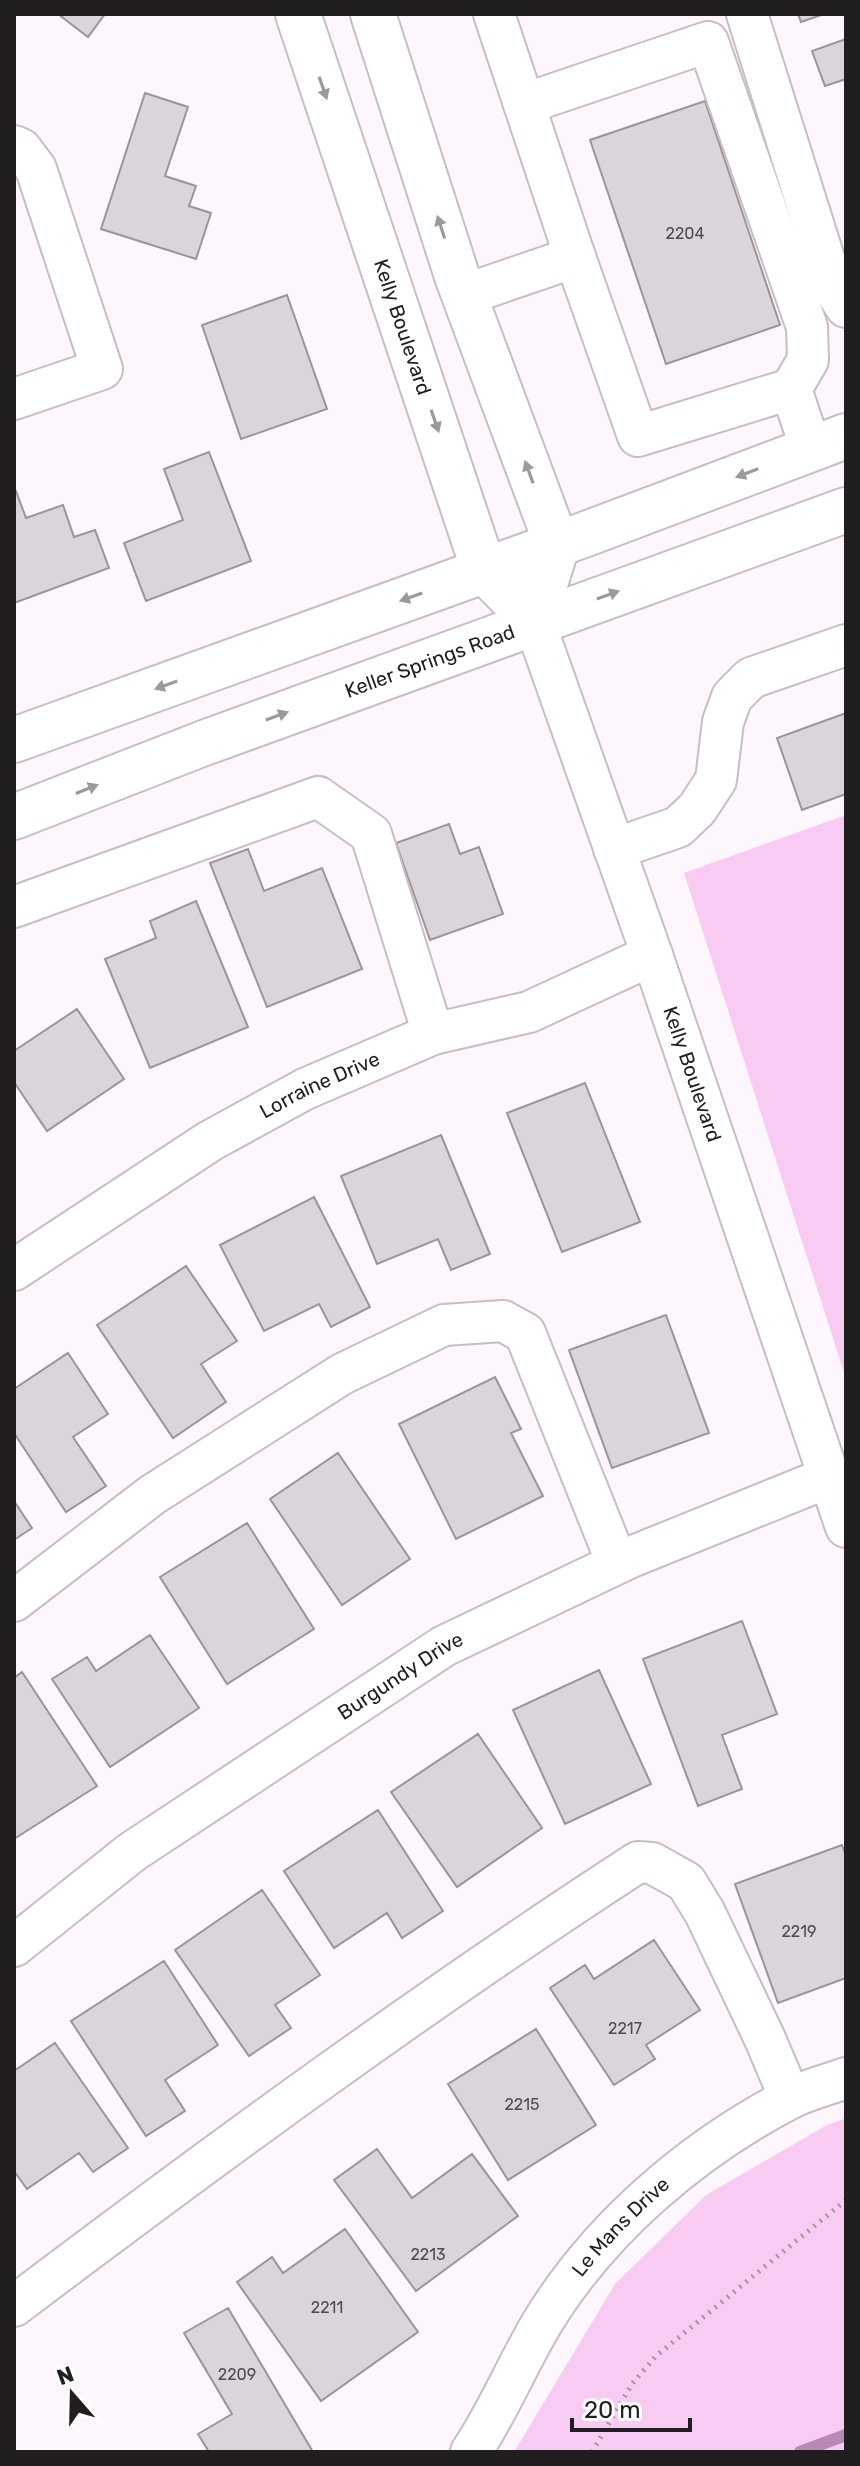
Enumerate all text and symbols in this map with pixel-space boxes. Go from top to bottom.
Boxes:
one-way arrow [317,76,329,100]
one-way arrow [434,215,447,239]
house number: 2204 [666,224,704,243]
street label: Kelly Boulevard [369,256,437,398]
one-way arrow [429,409,441,433]
one-way arrow [522,459,535,483]
one-way arrow [735,467,759,480]
one-way arrow [596,588,620,600]
one-way arrow [399,591,423,604]
street label: Keller Springs Road [341,619,518,703]
one-way arrow [154,679,178,692]
one-way arrow [265,709,289,722]
one-way arrow [75,782,99,795]
street label: Kelly Boulevard [658,1003,726,1145]
street label: Lorraine Drive [255,1046,383,1123]
street label: Burgundy Drive [333,1627,467,1725]
house number: 2219 [781,1922,817,1941]
house number: 2217 [608,2019,642,2038]
house number: 2215 [504,2095,540,2114]
street label: Le Mans Drive [567,2172,674,2281]
house number: 2213 [410,2245,446,2264]
house number: 2211 [311,2298,343,2317]
north arrow [32,2354,112,2434]
text: N [53,2360,77,2391]
house number: 2209 [218,2365,256,2384]
scale bar [572,2382,690,2432]
text: 20 m [584,2396,641,2424]

